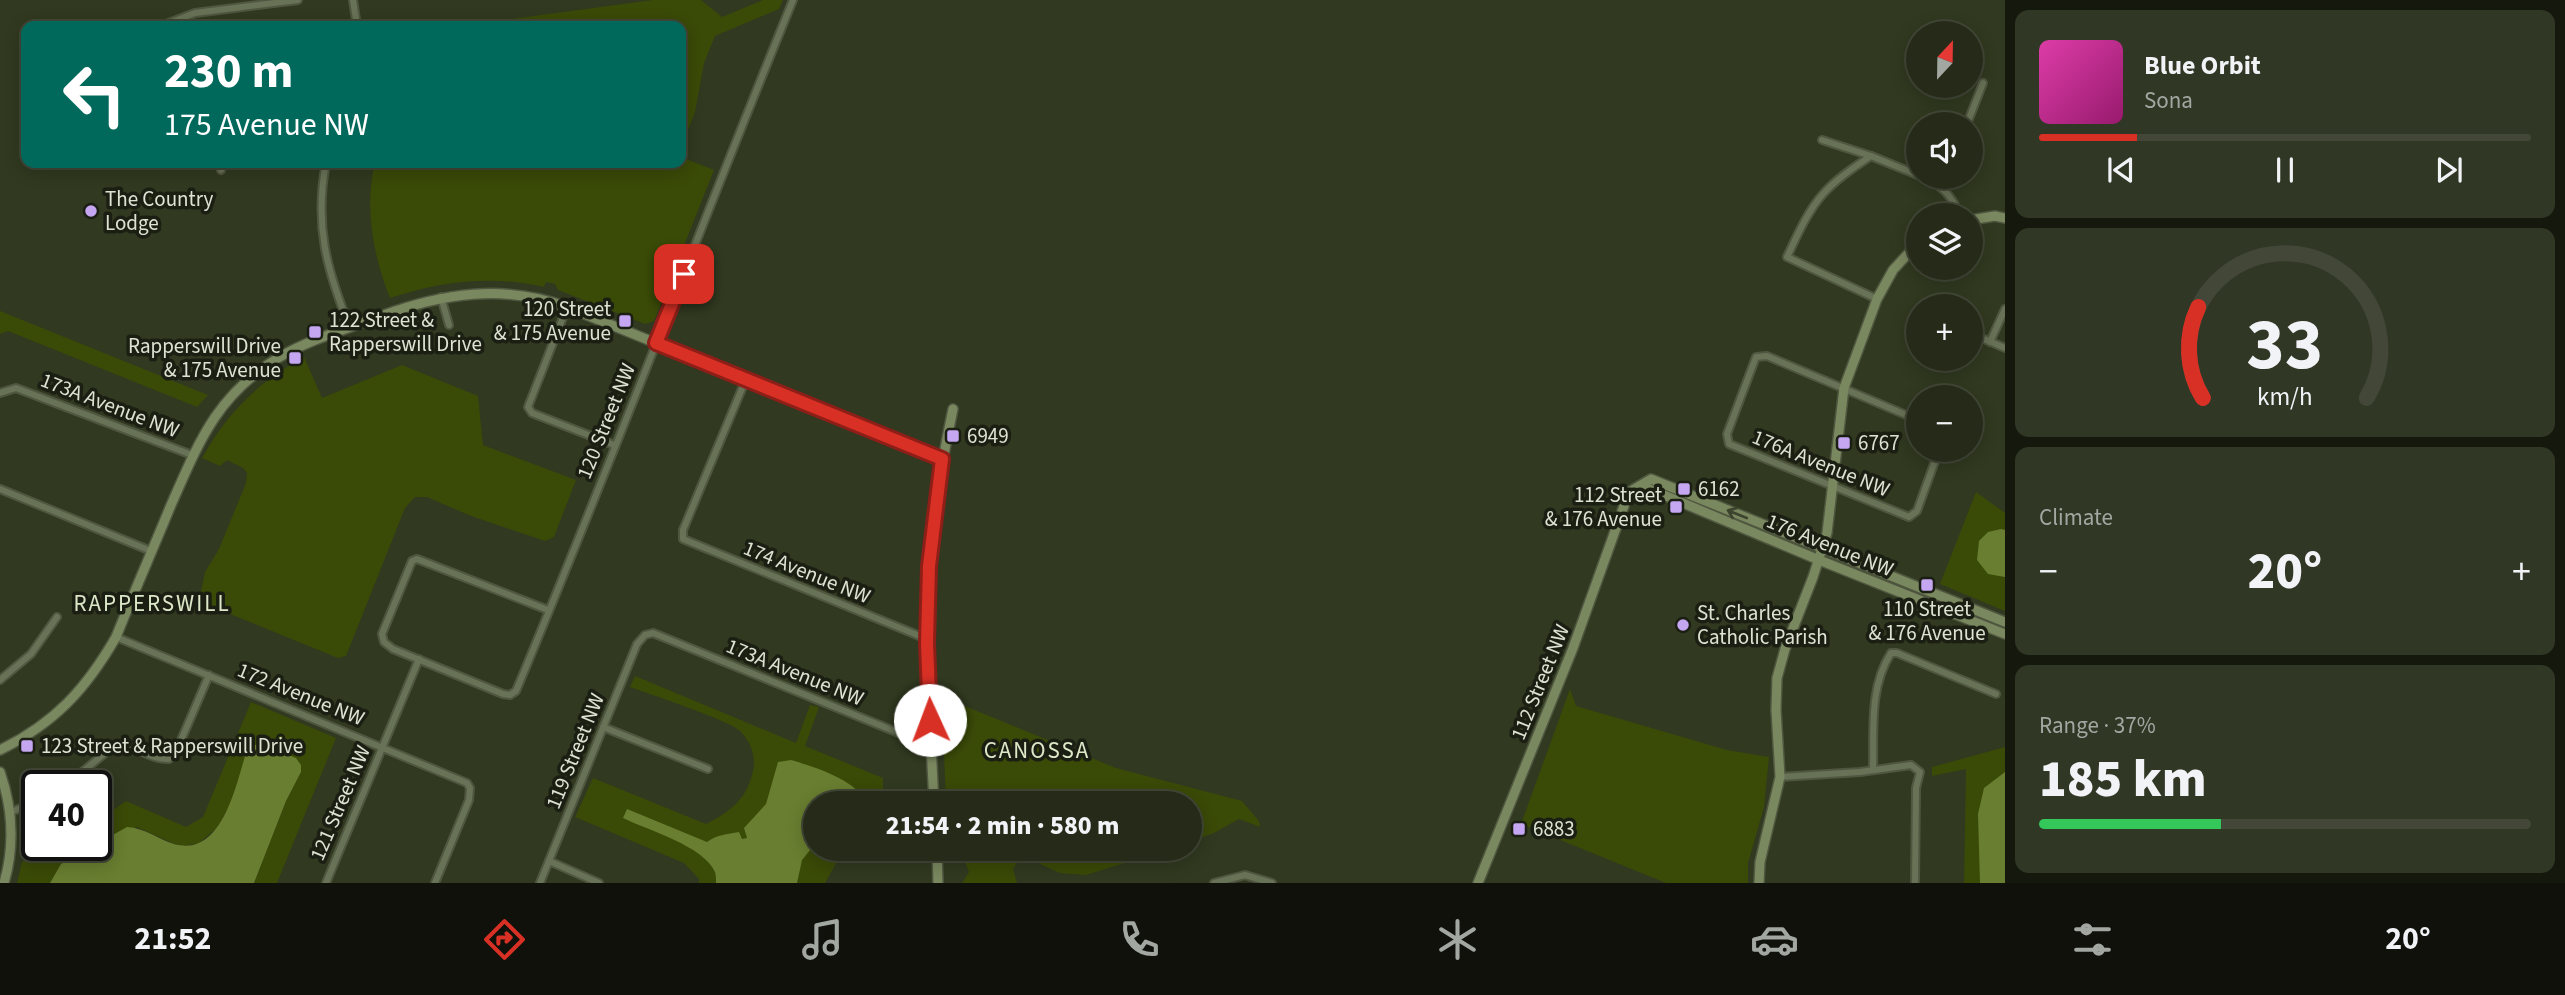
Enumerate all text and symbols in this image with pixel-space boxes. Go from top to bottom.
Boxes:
north arrow [1906,21,1983,98]
map controls [1906,21,1983,462]
text: 230 m [164,37,293,107]
text: Blue Orbit [2144,47,2261,84]
icon: left [49,49,140,140]
text: Sona [2144,84,2193,117]
text: 175 Avenue NW [164,102,369,148]
button: sound [1906,112,1983,189]
icon: previous [2102,151,2140,189]
icon: pause [2266,151,2304,189]
icon: next [2430,151,2468,189]
place label: The Country Lodge [105,184,213,238]
marker: The Country Lodge [83,203,99,219]
button: layers [1906,203,1983,280]
pin [654,244,714,304]
icon: arrive [665,255,703,293]
place label: 120 Street & 175 Avenue [494,294,611,348]
button: + [1906,294,1983,371]
text: 33 [2247,294,2323,398]
place label: 122 Street & Rapperswill Drive [329,305,482,359]
marker: 120 Street & 175 Avenue [617,313,633,329]
marker: 122 Street & Rapperswill Drive [307,324,323,340]
place label: Rapperswill Drive & 175 Avenue [128,331,281,385]
marker: Rapperswill Drive & 175 Avenue [287,350,303,366]
street label: 120 Street NW [569,358,643,483]
street label: 173A Avenue NW [37,365,184,445]
text: km/h [2257,379,2313,415]
button: − [1906,385,1983,462]
place label: 6949 [967,421,1009,451]
street label: 176A Avenue NW [1748,422,1895,504]
marker: 6949 [945,428,961,444]
place label: 6767 [1858,428,1900,458]
marker: 6767 [1836,435,1852,451]
place label: 6162 [1698,474,1740,504]
place label: 112 Street & 176 Avenue [1545,480,1662,534]
marker: 6162 [1676,481,1692,497]
marker: 112 Street & 176 Avenue [1668,499,1684,515]
text: Climate [2039,501,2113,534]
street label: 176 Avenue NW [1762,506,1898,584]
one-way arrow [1727,507,1748,520]
street label: 174 Avenue NW [739,533,875,611]
text: 20° [2248,535,2322,609]
text: − [2039,545,2058,599]
text: + [2512,545,2531,599]
marker: 110 Street & 176 Avenue [1919,577,1935,593]
district label: RAPPERSWILL [73,587,231,620]
place label: 110 Street & 176 Avenue [1868,594,1986,648]
place label: St. Charles Catholic Parish [1697,598,1828,652]
marker: St. Charles Catholic Parish [1675,617,1691,633]
street label: 112 Street NW [1503,619,1577,744]
street label: 173A Avenue NW [722,631,869,713]
street label: 172 Avenue NW [233,655,369,733]
position arrow [893,683,967,757]
street label: 119 Street NW [538,688,612,813]
text: Range · 37% [2039,709,2156,742]
place label: 123 Street & Rapperswill Drive [41,731,303,761]
district label: CANOSSA [984,734,1090,767]
marker: 123 Street & Rapperswill Drive [19,738,35,754]
street label: 121 Street NW [302,740,378,865]
text: 185 km [2039,743,2207,817]
speed limit sign: 40 [21,770,112,861]
text: 21:54 · 2 min · 580 m [886,807,1119,844]
place label: 6883 [1533,814,1575,844]
marker: 6883 [1511,821,1527,837]
icon: directions [480,915,529,964]
icon: music [798,915,847,964]
icon: phone [1115,915,1164,964]
icon: climate [1433,915,1482,964]
icon: car [1750,915,1799,964]
icon: filters [2068,915,2117,964]
text: 21:52 [134,916,211,962]
text: 20° [2385,916,2431,962]

